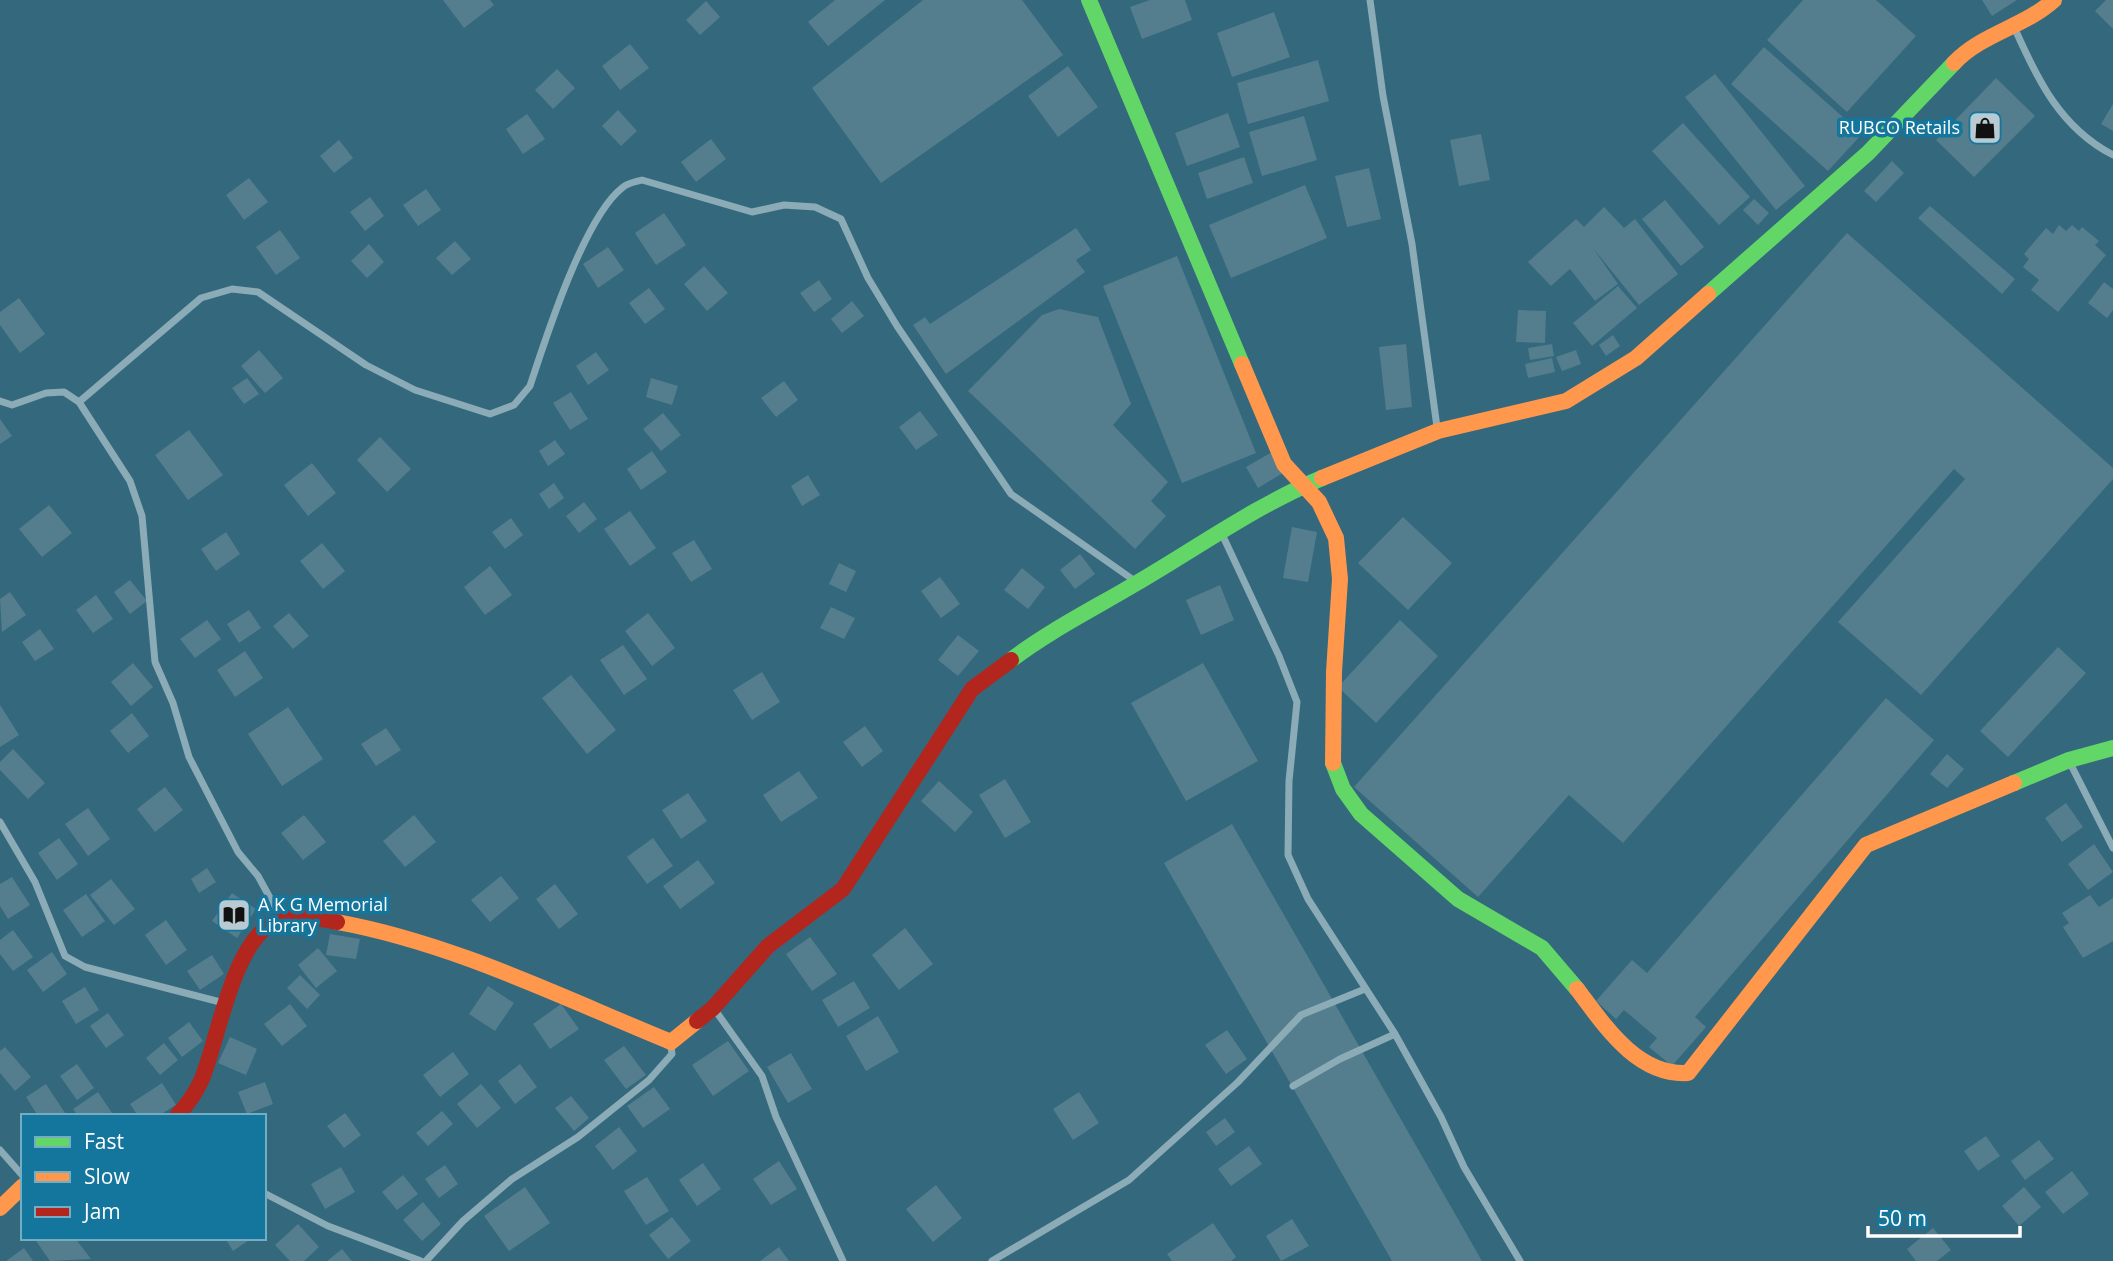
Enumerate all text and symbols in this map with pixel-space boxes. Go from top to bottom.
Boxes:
shop icon: RUBCO Retails [1966,109,2004,147]
place label: RUBCO Retails [1839,115,1960,139]
place label: A K G Memorial Library [258,892,388,937]
library icon: A K G Memorial Library [215,896,253,934]
legend [21,1114,266,1240]
text: Fast [84,1127,124,1155]
text: Slow [84,1162,130,1190]
scale bar [1868,1194,2020,1238]
text: Jam [82,1197,121,1225]
text: 50 m [1878,1204,1927,1232]

